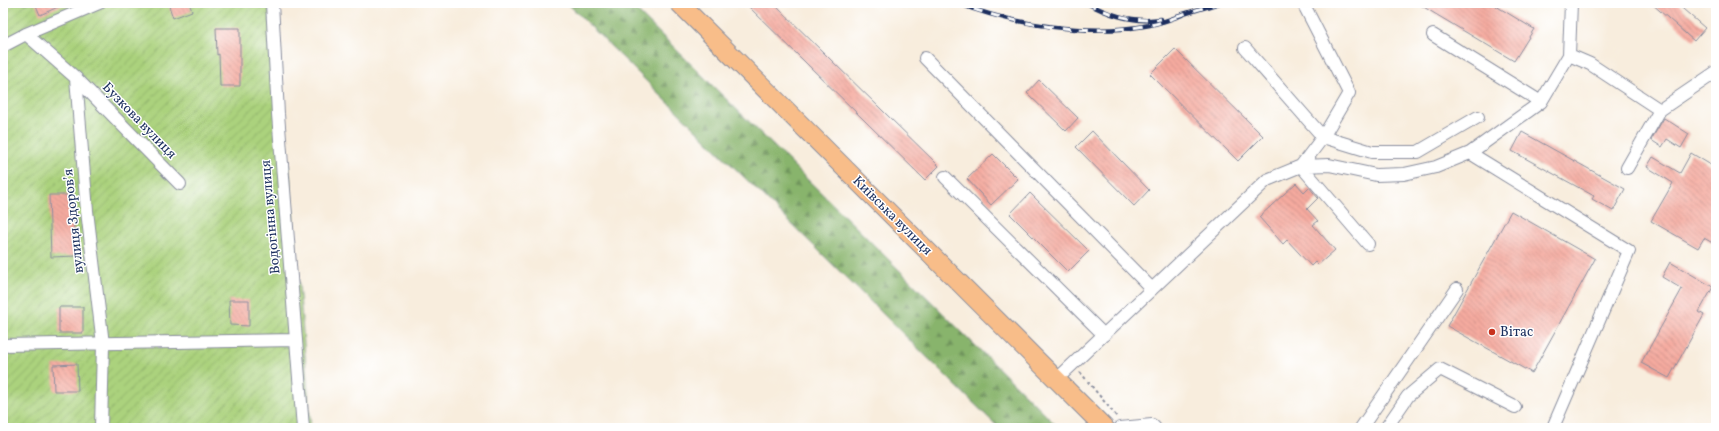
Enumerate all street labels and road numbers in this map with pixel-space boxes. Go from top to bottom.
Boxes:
street label: Бузкова вулиця [98,79,180,163]
street label: Водогінна вулиця [257,159,285,275]
street label: вулиця Здоровʼя [59,168,89,274]
street label: Київська вулиця [848,172,936,260]

